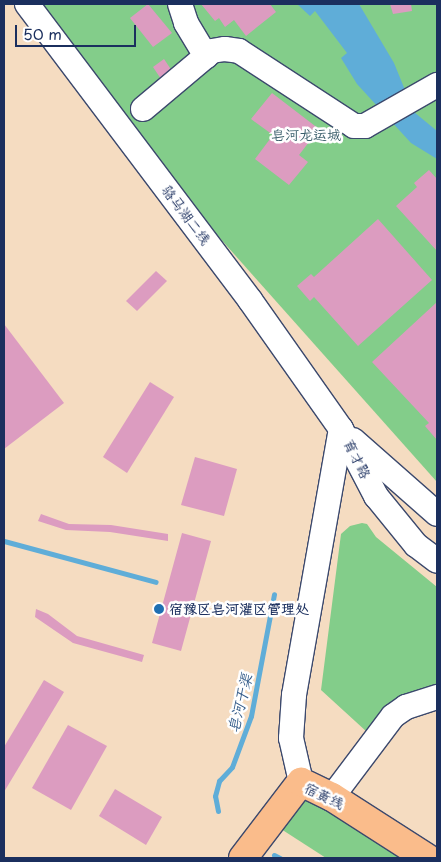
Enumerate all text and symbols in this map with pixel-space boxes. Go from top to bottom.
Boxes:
scale bar [18,15,139,47]
text: 50 m [23,22,62,45]
park label: 皂河龙运城 [271,127,341,143]
street label: 骆马湖二线 [158,182,214,248]
street label: 育才路 [340,436,374,482]
place label: 宿豫区皂河灌区管理处 [169,601,309,617]
marker: 宿豫区皂河灌区管理处 [153,603,165,615]
water label: 皂河干渠 [223,672,255,734]
street label: 宿黄线 [301,779,347,813]

